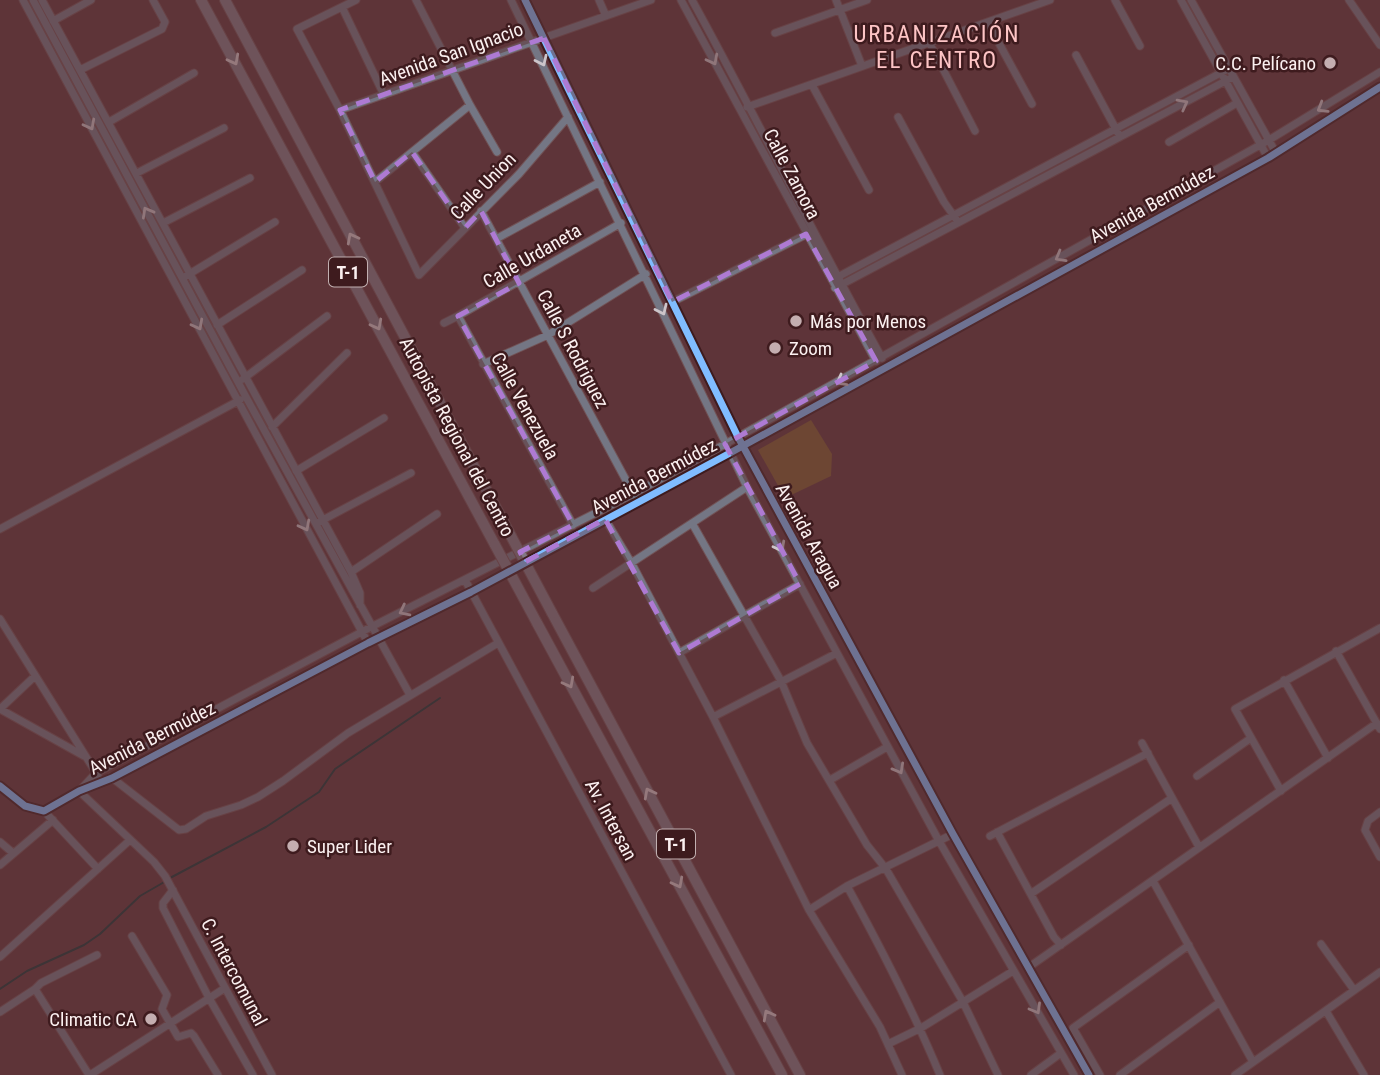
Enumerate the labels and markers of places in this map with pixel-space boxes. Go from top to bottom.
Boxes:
place label: C.C. Pelícano [1215,52,1316,75]
marker: C.C. Pelícano [1322,55,1338,71]
place label: Más por Menos [810,310,926,333]
marker: Más por Menos [788,313,804,329]
place label: Zoom [789,337,832,360]
marker: Zoom [767,340,783,356]
place label: Super Lider [307,835,392,858]
marker: Super Lider [285,838,301,854]
place label: Climatic CA [49,1008,137,1031]
marker: Climatic CA [143,1011,159,1027]

